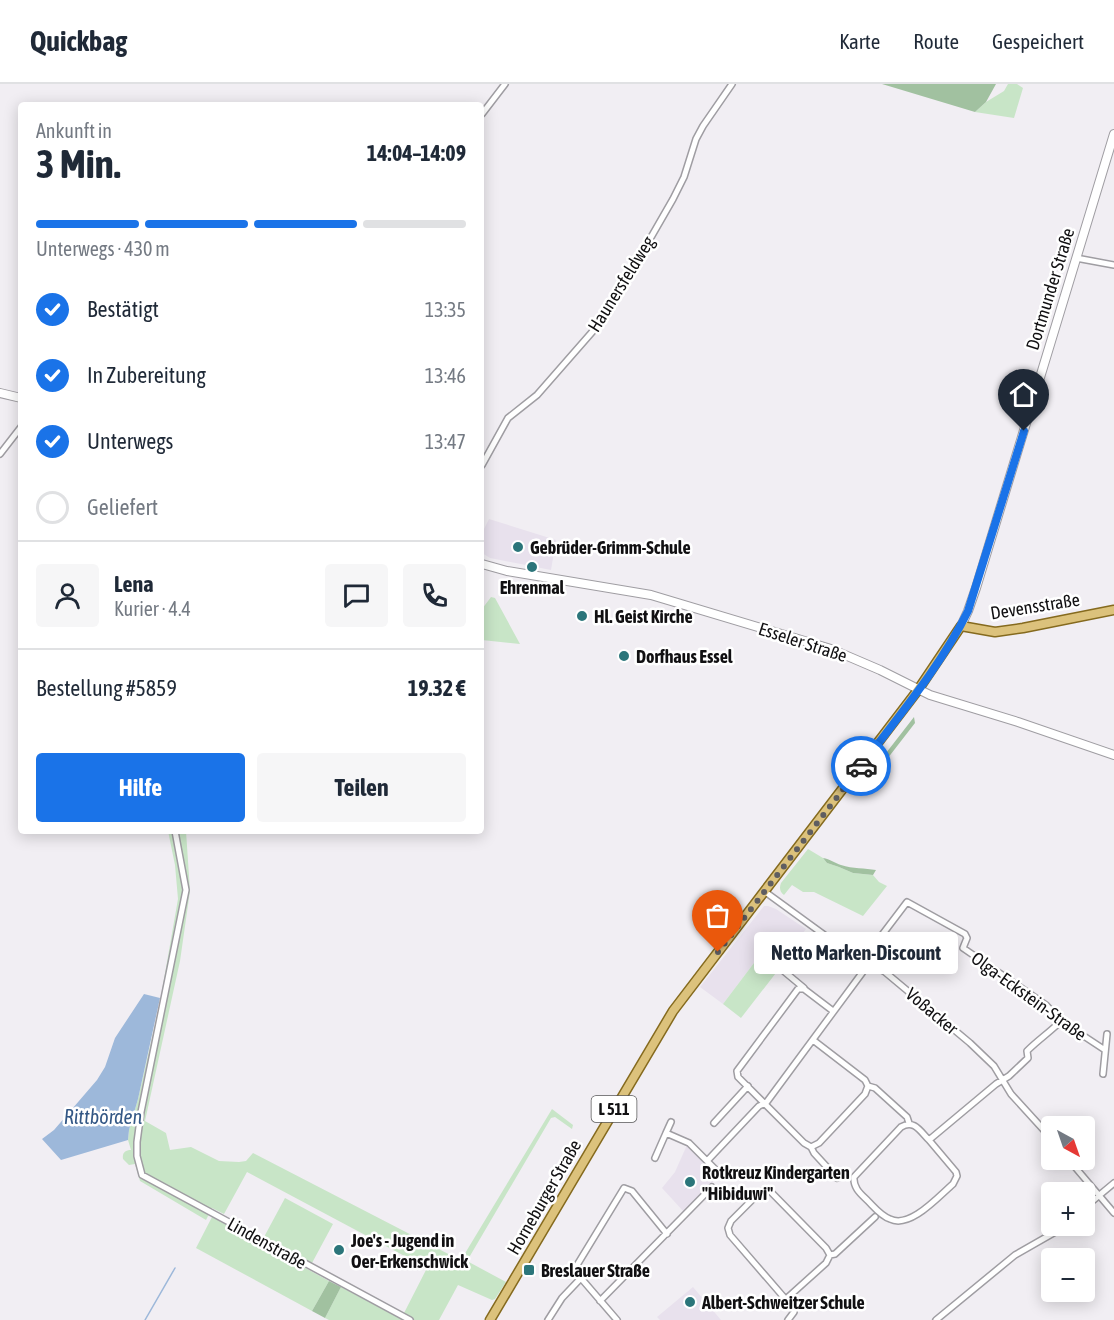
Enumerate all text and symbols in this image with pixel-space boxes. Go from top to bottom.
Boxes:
text: Quickbag [30,25,127,57]
text: Karte [839,29,880,53]
text: Route [913,29,959,53]
text: Gespeichert [992,29,1084,53]
text: Ankunft in [36,119,112,142]
text: 14:04–14:09 [367,140,466,166]
text: 3 Min. [36,142,121,186]
street label: Dortmunder Straße [1021,225,1079,353]
street label: Haunersfeldweg [583,232,659,336]
text: Unterwegs · 430 m [36,237,170,260]
icon: check [36,293,69,326]
text: Bestätigt [87,296,159,322]
text: 13:35 [425,298,466,321]
icon: check [36,359,69,392]
text: In Zubereitung [87,362,206,388]
text: 13:46 [425,364,466,387]
pin [998,369,1049,431]
icon: home [1007,378,1040,411]
icon: check [36,425,69,458]
text: Unterwegs [87,428,173,454]
text: 13:47 [425,430,466,453]
text: Geliefert [87,494,158,520]
place label: Gebrüder-Grimm-Schule [530,537,691,558]
marker: Gebrüder-Grimm-Schule [511,540,525,554]
marker: Ehrenmal [525,560,539,574]
button: person [36,564,99,627]
button: chat [325,564,388,627]
button: phone [403,564,466,627]
text: Lena [114,571,153,597]
place label: Ehrenmal [500,577,565,598]
street label: Devensstraße [989,589,1081,623]
text: Kurier · 4.4 [114,597,191,620]
place label: Hl. Geist Kirche [594,606,693,627]
marker: Hl. Geist Kirche [575,609,589,623]
street label: Esseler Straße [756,618,850,666]
place label: Dorfhaus Essel [636,646,733,667]
marker: Dorfhaus Essel [617,649,631,663]
text: Bestellung #5859 [36,675,177,701]
text: 19.32 € [408,675,466,701]
courier [831,736,891,796]
icon: car [845,750,878,783]
button: Hilfe [36,753,245,822]
button: Teilen [257,753,466,822]
pin [692,890,743,952]
icon: bag [701,899,734,932]
callout: Netto Marken-Discount [754,931,958,973]
text: Netto Marken-Discount [771,941,941,964]
street label: Olga-Eckstein-Straße [967,947,1091,1045]
street label: Voßacker [902,983,963,1039]
road number: L 511 [592,1096,636,1122]
water label: Rittbörden [64,1105,143,1128]
north arrow [1041,1116,1095,1170]
map controls [1041,1116,1095,1302]
street label: Horneburger Straße [503,1136,585,1258]
place label: Rotkreuz Kindergarten "Hibiduwi" [702,1162,850,1204]
marker: Rotkreuz Kindergarten "Hibiduwi" [683,1175,697,1189]
button: + [1041,1182,1095,1236]
street label: Lindenstraße [224,1213,310,1273]
place label: Joe's - Jugend in Oer-Erkenschwick [350,1230,469,1272]
marker: Joe's - Jugend in Oer-Erkenschwick [332,1243,346,1257]
button: − [1041,1248,1095,1302]
place label: Breslauer Straße [541,1260,650,1281]
marker: Breslauer Straße [522,1263,536,1277]
place label: Albert-Schweitzer Schule [701,1292,865,1313]
marker: Albert-Schweitzer Schule [683,1295,697,1309]

